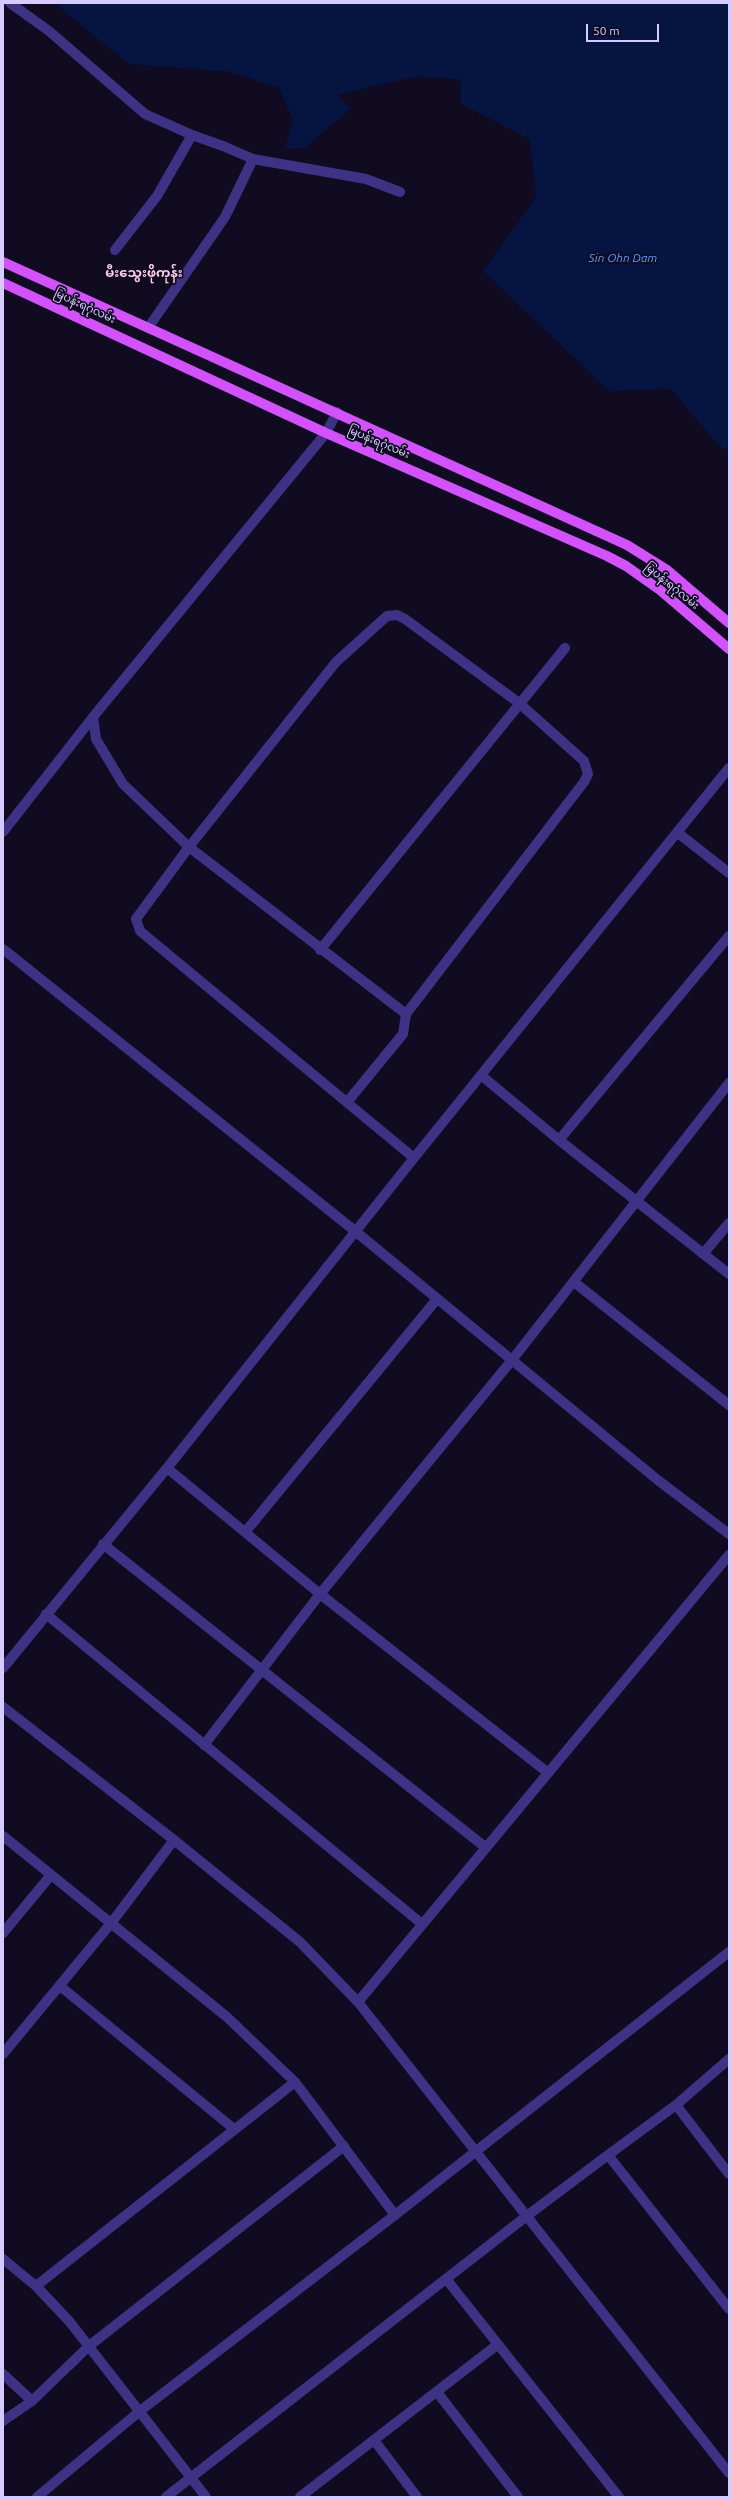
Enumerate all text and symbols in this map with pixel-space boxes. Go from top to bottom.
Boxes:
scale bar [588,16,661,42]
text: 50 m [593,24,620,37]
water label: Sin Ohn Dam [589,251,657,265]
district label: မီးသွေးဖိုကုန်း [105,265,183,281]
street label: မြပန်းရဂုံလမ်း [52,286,118,326]
street label: မြပန်းရဂုံလမ်း [346,423,412,461]
street label: မြပန်းရဂုံလမ်း [642,560,702,612]

